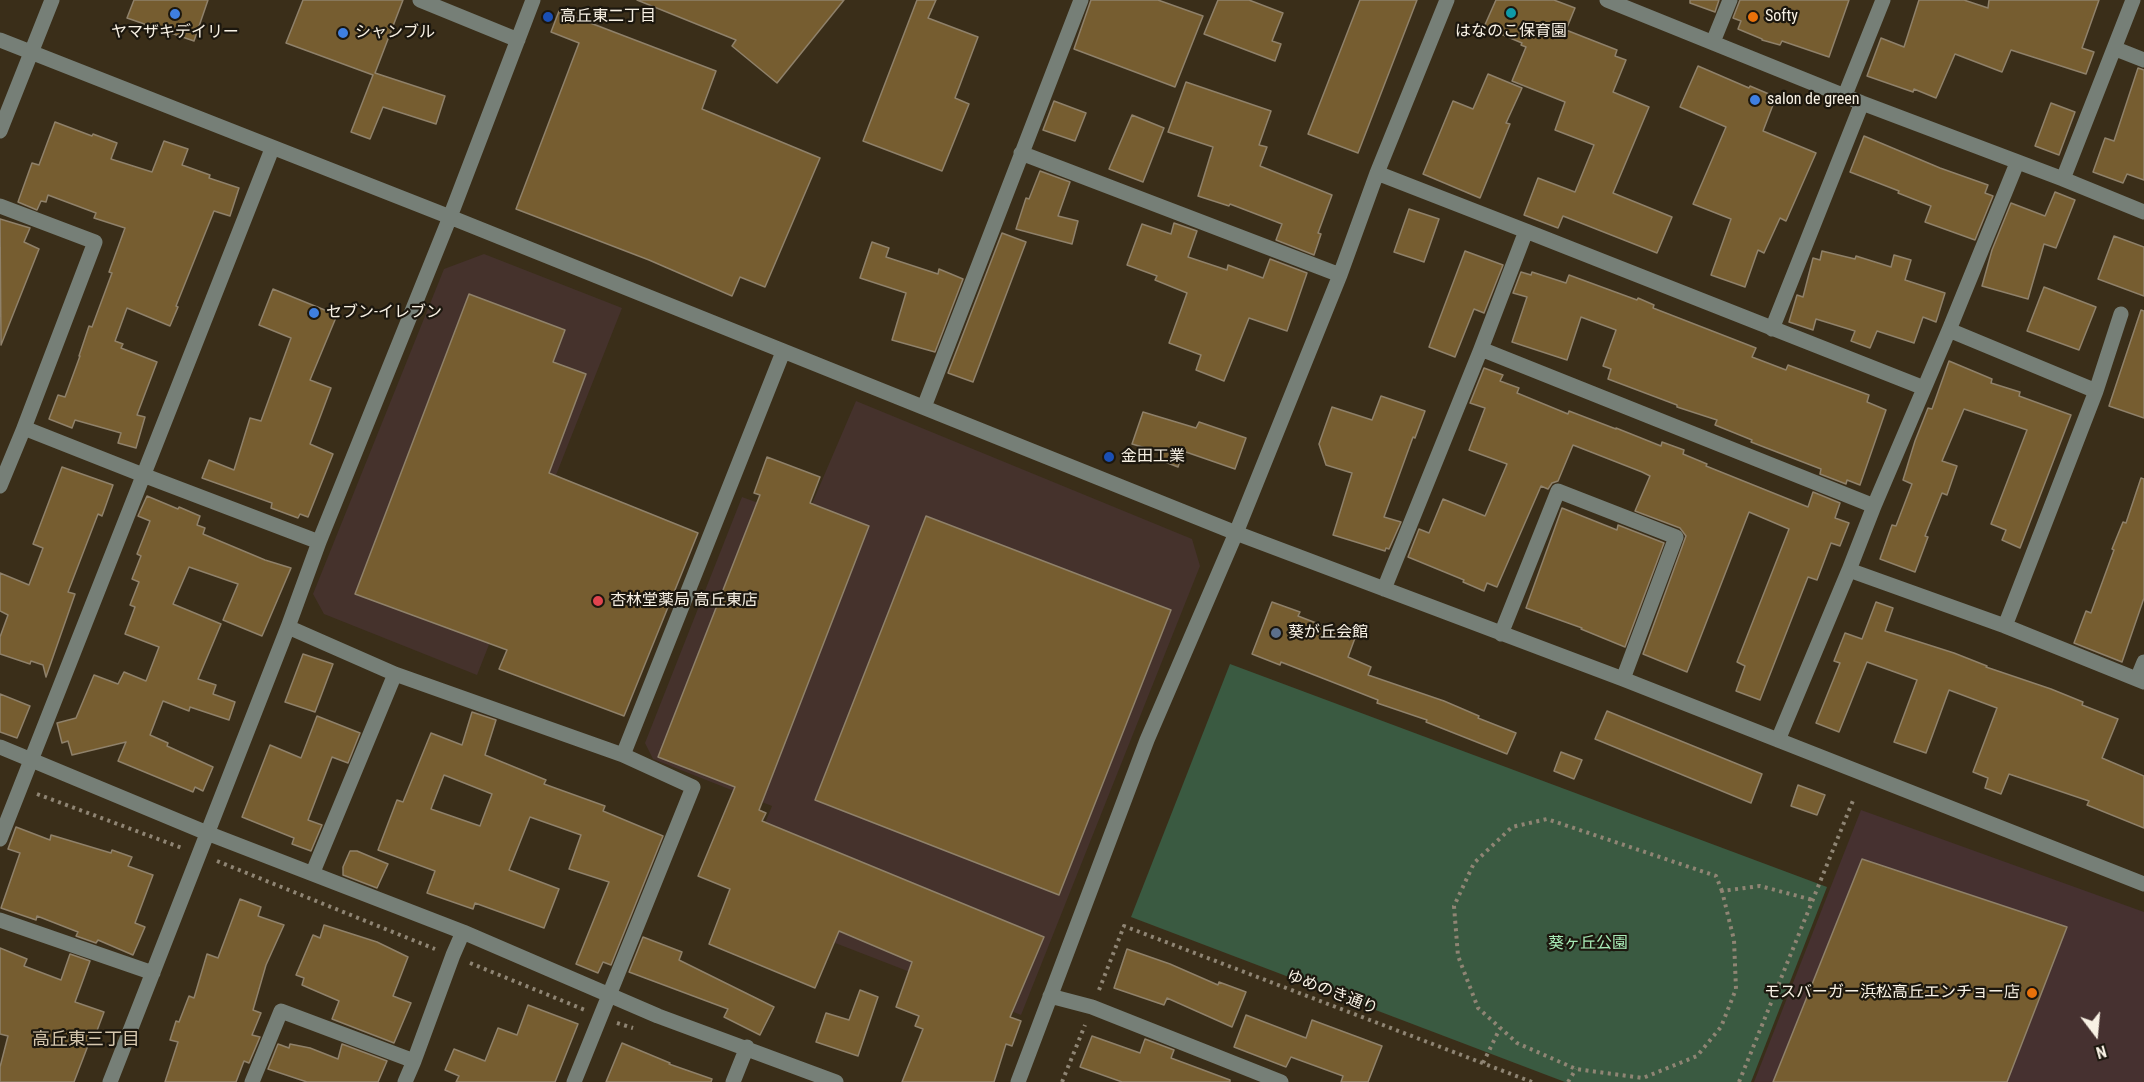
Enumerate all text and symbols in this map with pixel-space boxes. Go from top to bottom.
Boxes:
marker: はなのこ保育園 [1504,6,1518,20]
marker: ヤマザキデイリー [168,7,182,21]
place label: 高丘東二丁目 [560,7,656,27]
place label: Softy [1765,7,1798,27]
marker: 高丘東二丁目 [541,10,555,24]
marker: Softy [1746,10,1760,24]
place label: はなのこ保育園 [1455,22,1567,42]
place label: ヤマザキデイリー [111,23,239,43]
place label: シャンブル [355,23,435,43]
marker: シャンブル [336,26,350,40]
place label: salon de green [1767,90,1860,110]
marker: salon de green [1748,93,1762,107]
place label: セブン-イレブン [326,303,442,323]
marker: セブン-イレブン [307,306,321,320]
place label: 金田工業 [1121,447,1185,467]
marker: 金田工業 [1102,450,1116,464]
place label: 杏林堂薬局 高丘東店 [610,591,758,611]
marker: 杏林堂薬局 高丘東店 [591,594,605,608]
place label: 葵が丘会館 [1288,623,1368,643]
marker: 葵が丘会館 [1269,626,1283,640]
park label: 葵ヶ丘公園 [1548,934,1628,954]
street label: ゆめのき通り [1284,967,1380,1019]
place label: モスバーガー浜松高丘エンチョー店 [1764,983,2020,1003]
marker: モスバーガー浜松高丘エンチョー店 [2025,986,2039,1000]
north arrow [2066,1004,2126,1064]
district label: 高丘東三丁目 [32,1029,140,1051]
text: N [2094,1041,2108,1062]

